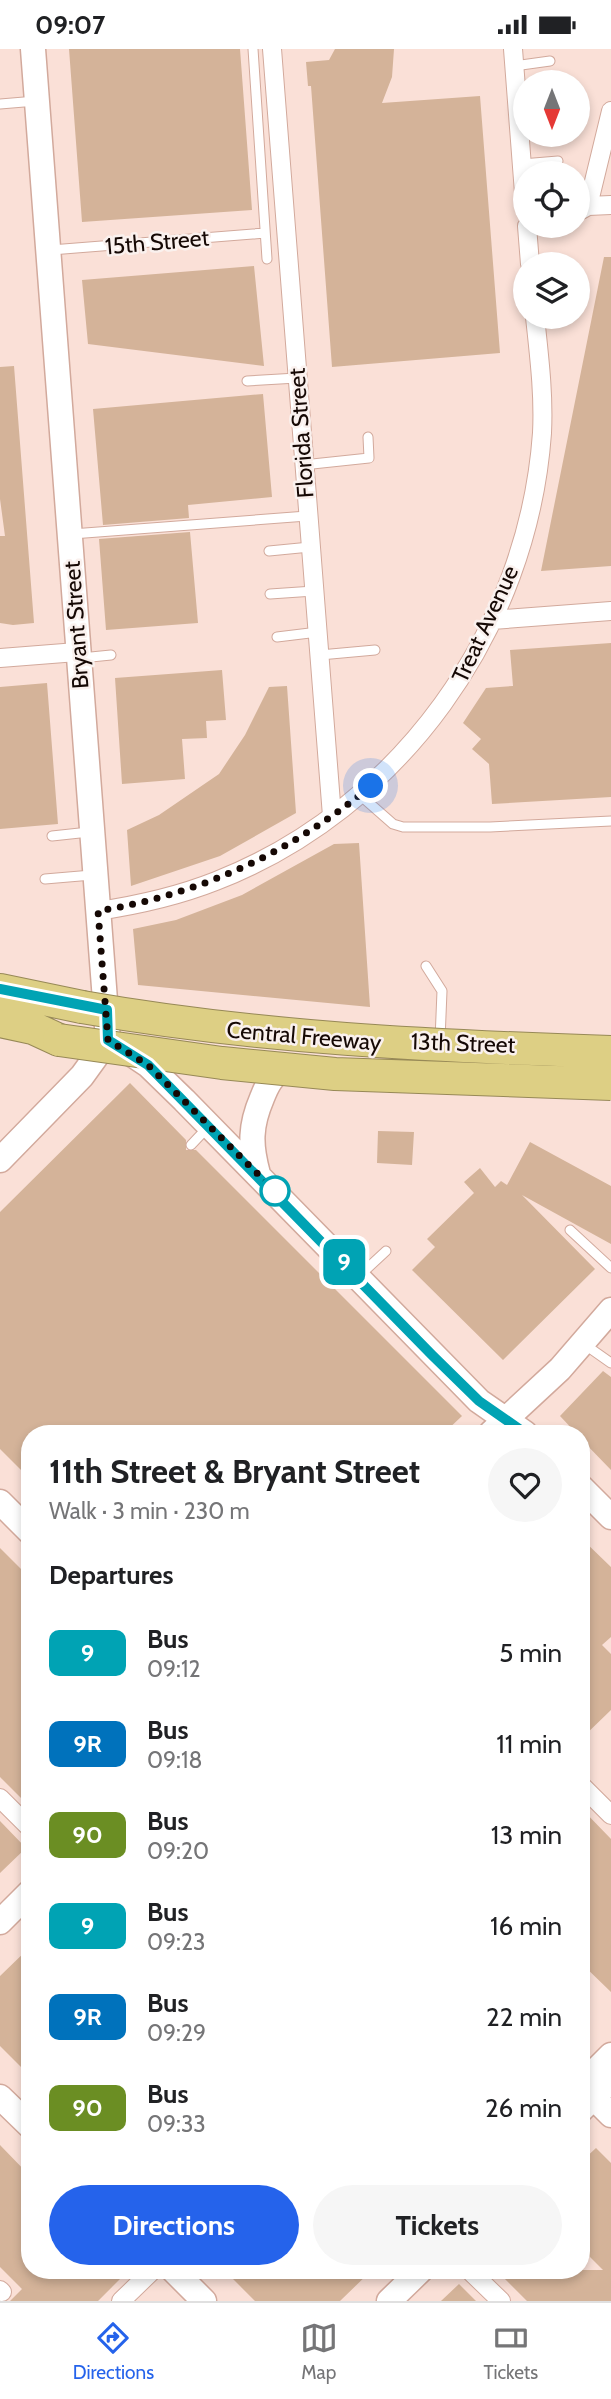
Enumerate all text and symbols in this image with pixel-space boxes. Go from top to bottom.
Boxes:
text: 09:07 [35,9,105,41]
north arrow [513,70,590,147]
map controls [513,70,590,329]
button: locate [513,161,590,238]
street label: 15th Street [104,223,210,260]
button: layers [513,252,590,329]
street label: Florida Street [282,367,320,499]
street label: Bryant Street [58,560,94,690]
street label: Treat Avenue [446,561,524,687]
your location [353,768,388,803]
street label: Central Freeway [226,1015,383,1057]
street label: 13th Street [410,1027,516,1059]
unlabelled marker [260,1176,290,1206]
line badge: 9 [321,1239,367,1285]
text: 9 [337,1247,351,1276]
button: heart [488,1448,562,1522]
text: 11th Street & Bryant Street [49,1451,420,1491]
text: Walk · 3 min · 230 m [49,1497,250,1525]
text: Departures [49,1559,173,1591]
text: Bus [147,1623,188,1655]
text: 5 min [499,1637,562,1669]
text: 9 [81,1638,94,1667]
text: 09:12 [147,1655,200,1683]
text: Bus [147,1714,188,1746]
text: 11 min [496,1728,562,1760]
text: 9R [73,1729,102,1758]
text: 09:18 [147,1746,202,1774]
text: Bus [147,1805,188,1837]
text: 13 min [491,1819,562,1851]
text: 90 [72,1820,103,1849]
text: 09:20 [147,1837,209,1865]
text: Bus [147,1896,188,1928]
text: 16 min [490,1910,562,1942]
text: 9 [81,1911,94,1940]
text: 09:23 [147,1928,205,1956]
text: Bus [147,1987,188,2019]
text: 22 min [486,2001,562,2033]
text: 9R [73,2002,102,2031]
text: 09:29 [147,2019,206,2047]
text: Bus [147,2078,188,2110]
text: 26 min [485,2092,562,2124]
text: 90 [72,2093,103,2122]
text: 09:33 [147,2110,206,2138]
button: Directions [49,2185,299,2265]
button: Tickets [313,2185,562,2265]
tab: Directions [73,2319,154,2384]
tab: Map [300,2319,338,2384]
tab: Tickets [483,2319,538,2384]

